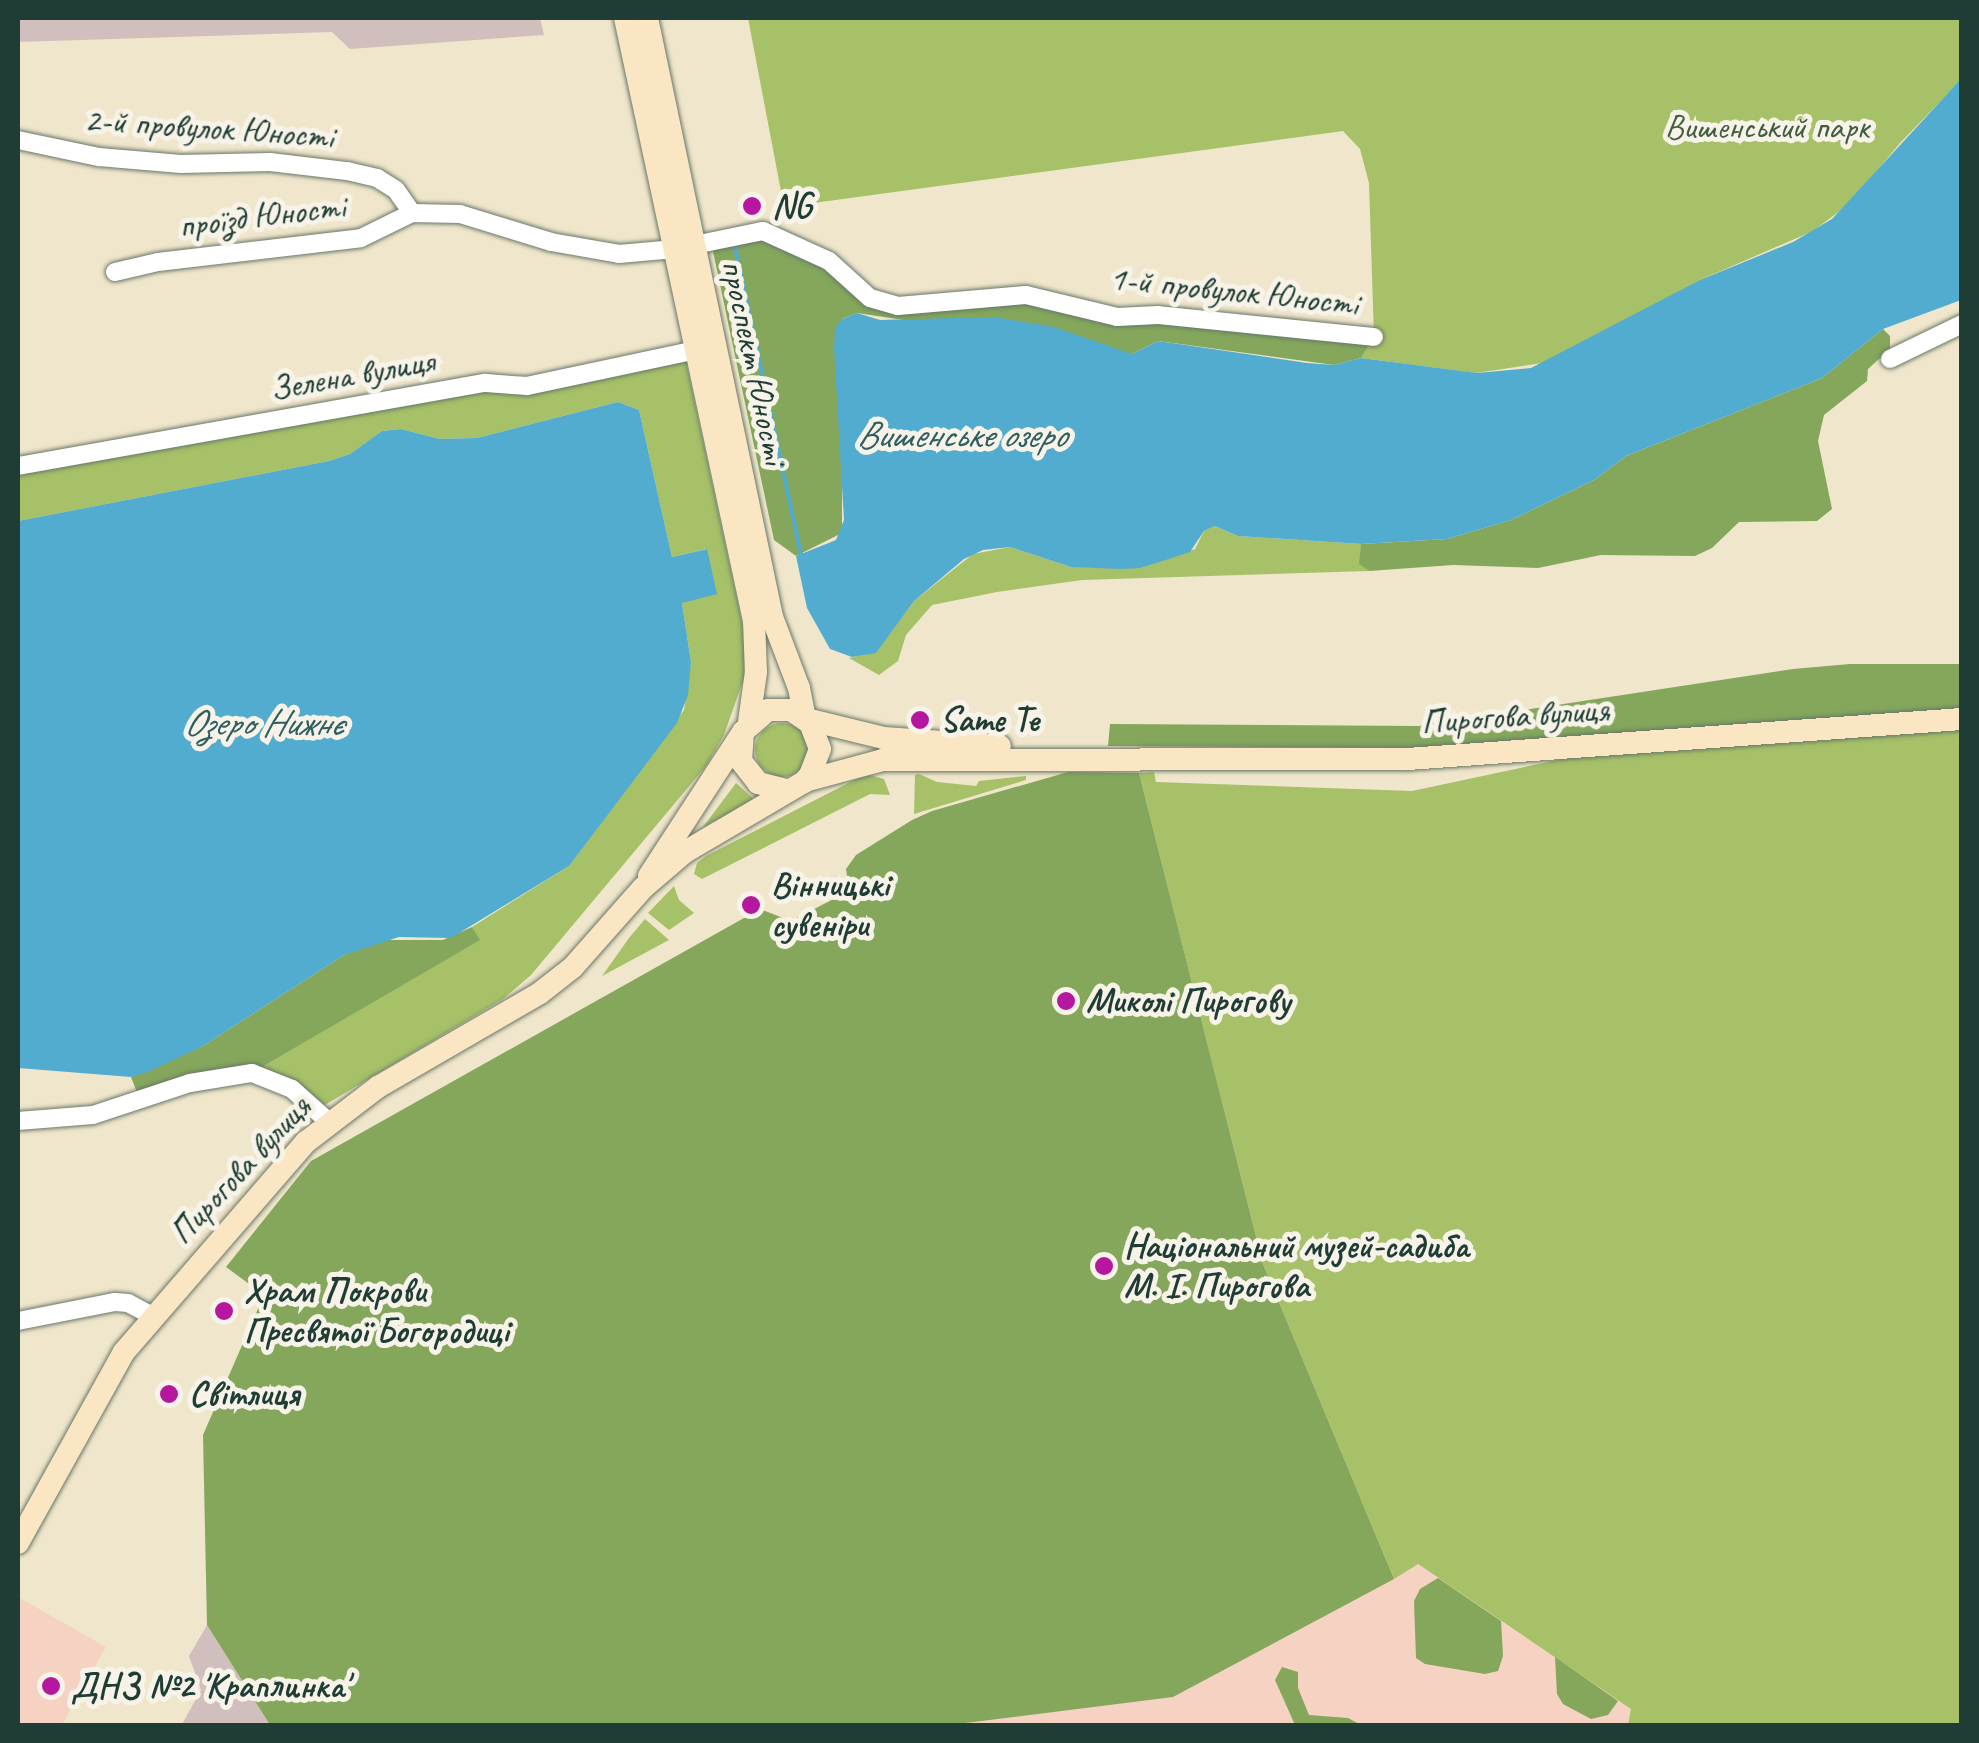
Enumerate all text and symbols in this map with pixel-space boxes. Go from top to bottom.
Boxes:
street label: 2-й провулок Юності [84,98,334,158]
park label: Вишенський парк [1665,106,1869,148]
street label: проїзд Юності [177,185,347,247]
place label: NG [772,185,811,227]
marker: NG [741,195,763,217]
street label: проспект Юності [712,256,796,468]
street label: 1-й провулок Юності [1108,257,1360,325]
street label: Зелена вулиця [267,340,437,410]
water label: Вишенське озеро [857,412,1065,458]
street label: Пирогова вулиця [1419,688,1611,744]
place label: Same Te [940,699,1037,741]
water label: Озеро Нижнє [182,700,344,746]
marker: Same Te [909,709,931,731]
place label: Вінницькі сувеніри [771,864,889,946]
marker: Вінницькі сувеніри [740,894,762,916]
place label: Миколі Пирогову [1086,980,1290,1022]
marker: Миколі Пирогову [1055,990,1077,1012]
street label: Пирогова вулиця [160,1086,320,1254]
place label: Національний музей-садиба М. І. Пирогова [1124,1225,1468,1307]
marker: Національний музей-садиба М. І. Пирогова [1093,1255,1115,1277]
place label: Храм Покрови Пресвятої Богородиці [244,1270,509,1352]
marker: Храм Покрови Пресвятої Богородиці [213,1300,235,1322]
place label: Світлиця [189,1373,299,1415]
marker: Світлиця [158,1383,180,1405]
place label: ДНЗ №2 'Краплинка' [71,1665,348,1707]
marker: ДНЗ №2 'Краплинка' [40,1675,62,1697]

